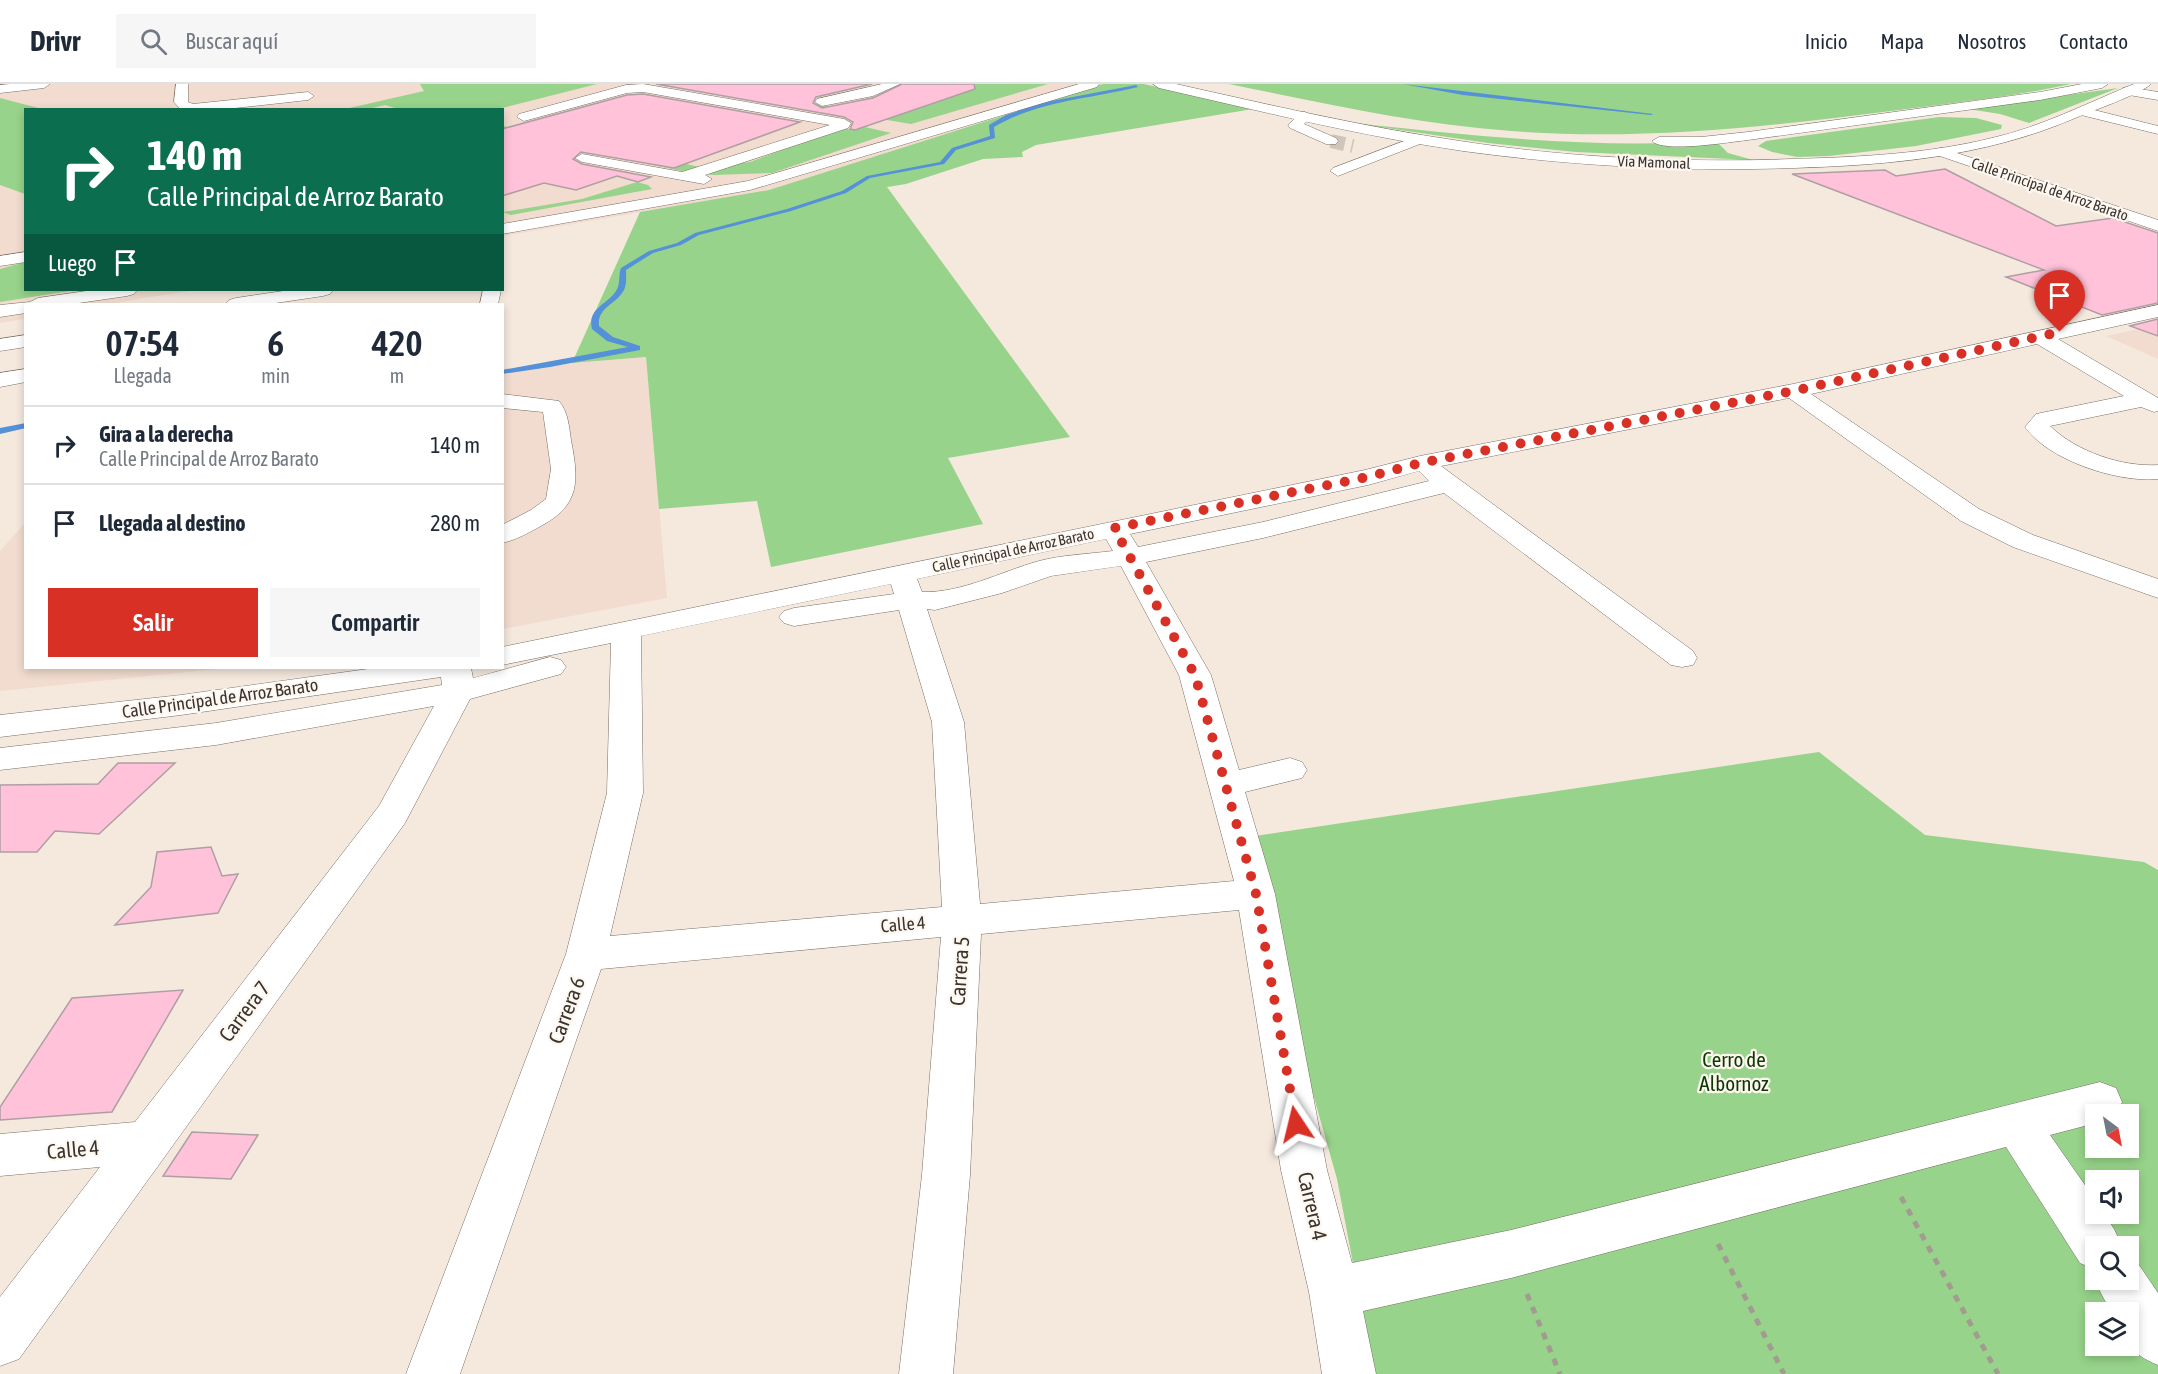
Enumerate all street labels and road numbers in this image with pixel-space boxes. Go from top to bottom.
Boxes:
street label: Vía Mamonal [1617,152,1691,172]
street label: Calle Principal de Arroz Barato [1969,154,2131,224]
street label: Calle Principal de Arroz Barato [931,525,1095,575]
street label: Calle Principal de Arroz Barato [121,674,319,722]
street label: Calle 4 [880,912,926,936]
street label: Carrera 5 [945,936,973,1006]
street label: Carrera 6 [543,973,589,1047]
street label: Carrera 7 [214,976,274,1046]
street label: Calle 4 [46,1135,100,1163]
street label: Carrera 4 [1293,1169,1333,1243]

